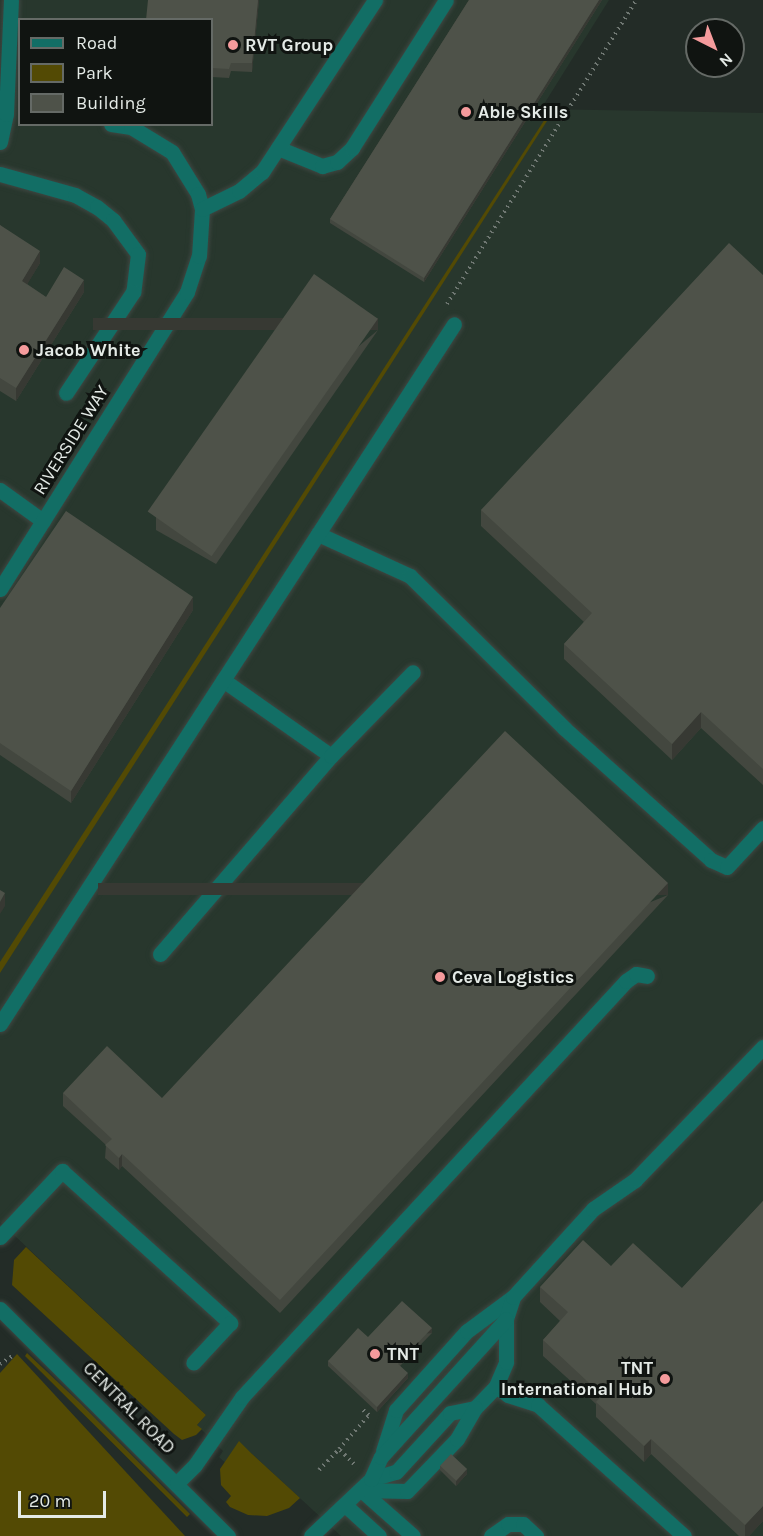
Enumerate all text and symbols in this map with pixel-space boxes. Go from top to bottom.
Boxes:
legend [18,18,213,126]
north arrow [685,18,745,78]
text: Road [76,32,117,54]
place label: RVT Group [245,34,333,56]
marker: RVT Group [226,38,240,52]
text: N [715,49,737,71]
text: Park [76,62,113,84]
text: Building [76,92,146,114]
place label: Able Skills [478,101,568,123]
marker: Able Skills [459,105,473,119]
place label: Jacob White [36,339,141,361]
marker: Jacob White [17,343,31,357]
street label: RIVERSIDE WAY [29,381,113,499]
place label: Ceva Logistics [452,966,574,988]
marker: Ceva Logistics [433,970,447,984]
place label: TNT [387,1343,419,1365]
marker: TNT [368,1347,382,1361]
street label: CENTRAL ROAD [78,1357,180,1459]
place label: TNT International Hub [501,1358,653,1400]
marker: TNT International Hub [658,1372,672,1386]
scale bar [21,1479,110,1517]
text: 20 m [29,1490,71,1512]

